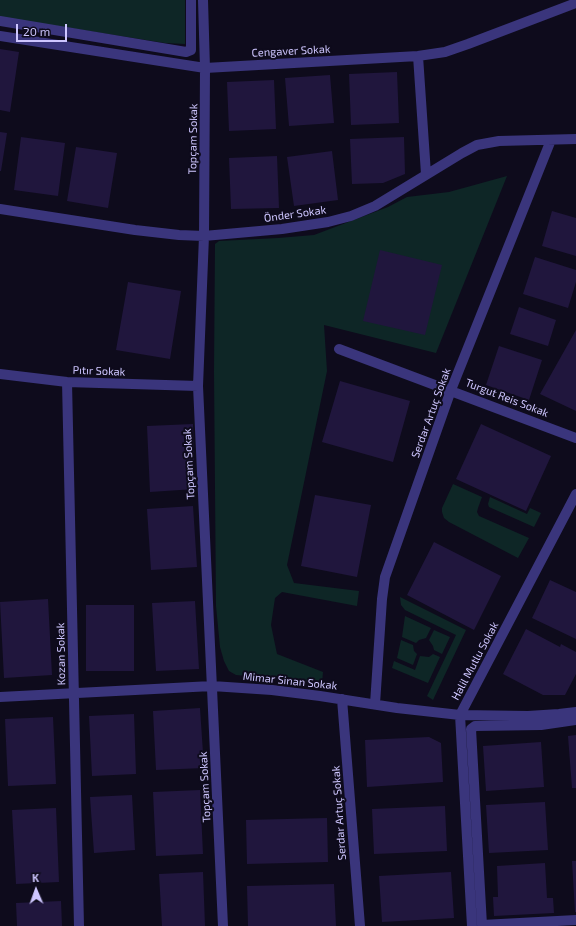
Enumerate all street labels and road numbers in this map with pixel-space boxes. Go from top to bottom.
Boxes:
street label: Cengaver Sokak [251,42,331,60]
street label: Topçam Sokak [186,103,200,175]
street label: Önder Sokak [263,203,327,225]
street label: Pıtır Sokak [72,363,126,379]
street label: Serdar Artuç Sokak [409,366,453,460]
street label: Turgut Reis Sokak [463,376,551,420]
street label: Topçam Sokak [181,428,197,500]
street label: Halil Mutlu Sokak [449,620,501,702]
street label: Kozan Sokak [54,623,68,685]
street label: Mimar Sinan Sokak [242,669,338,693]
street label: Topçam Sokak [197,751,213,823]
street label: Serdar Artuç Sokak [329,765,349,861]

